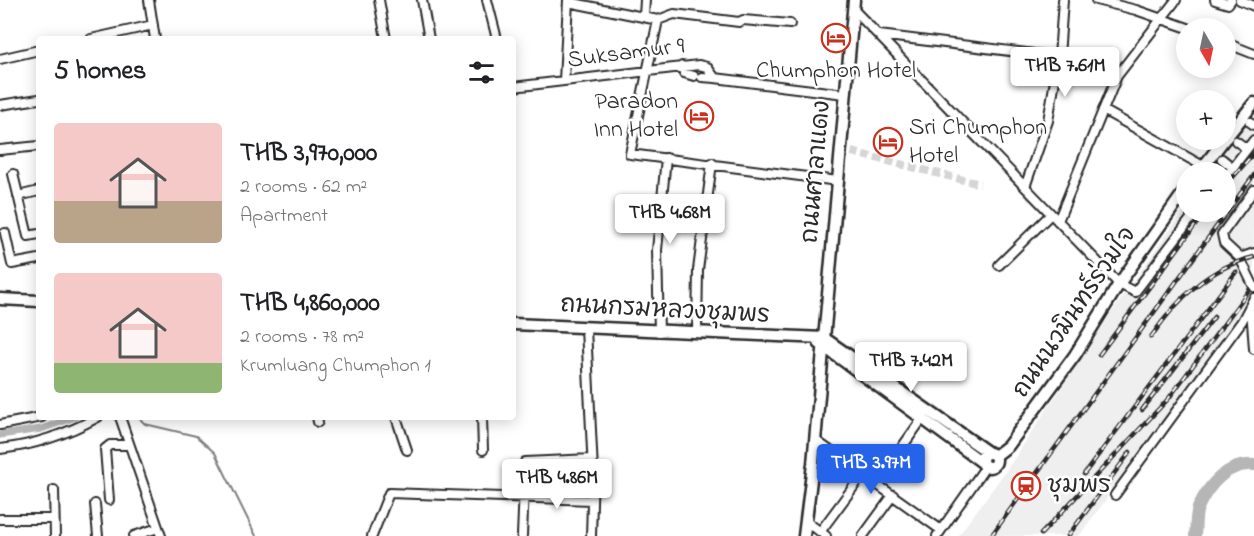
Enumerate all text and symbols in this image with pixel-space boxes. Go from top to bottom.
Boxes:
north arrow [1176,18,1236,78]
map controls [1176,18,1236,222]
hotel icon: Chumphon Hotel [820,22,852,54]
street label: Suksamur 9 [565,29,687,79]
pin: THB 7.61M [996,47,1134,98]
text: THB 7.61M [1024,52,1106,81]
text: 5 homes [54,53,146,91]
place label: Chumphon Hotel [756,54,916,89]
icon: filters [465,56,498,89]
place label: Paradon Inn Hotel [593,85,678,148]
button: + [1176,90,1236,150]
street label: ถนนศาลาแดง [793,99,841,245]
hotel icon: Paradon Inn Hotel [683,100,715,132]
place label: Sri Chumphon Hotel [909,111,1047,174]
hotel icon: Sri Chumphon Hotel [872,126,904,158]
text: THB 3,970,000 [240,135,377,173]
icon: home [102,147,174,219]
button: − [1176,162,1236,222]
text: 2 rooms · 62 m² [240,173,367,202]
pin: THB 4.68M [601,194,739,245]
text: THB 4.68M [629,199,711,228]
text: Apartment [240,202,328,231]
street label: ถนนนวมินทร์ร่วมใจ [1004,220,1145,406]
text: THB 4,860,000 [240,285,380,323]
street label: ถนนกรมหลวงชุมพร [559,288,771,334]
icon: home [102,297,174,369]
text: 2 rooms · 78 m² [240,323,364,352]
pin: THB 7.42M [842,342,980,393]
text: THB 7.42M [869,347,953,376]
text: Krumluang Chumphon 1 [240,352,431,381]
pin: THB 3.97M [802,444,940,495]
text: THB 3.97M [831,449,911,478]
pin: THB 4.86M [488,459,626,510]
text: THB 4.86M [516,464,598,493]
place label: ชุมพร [1047,469,1111,504]
station icon: ชุมพร [1010,470,1042,502]

